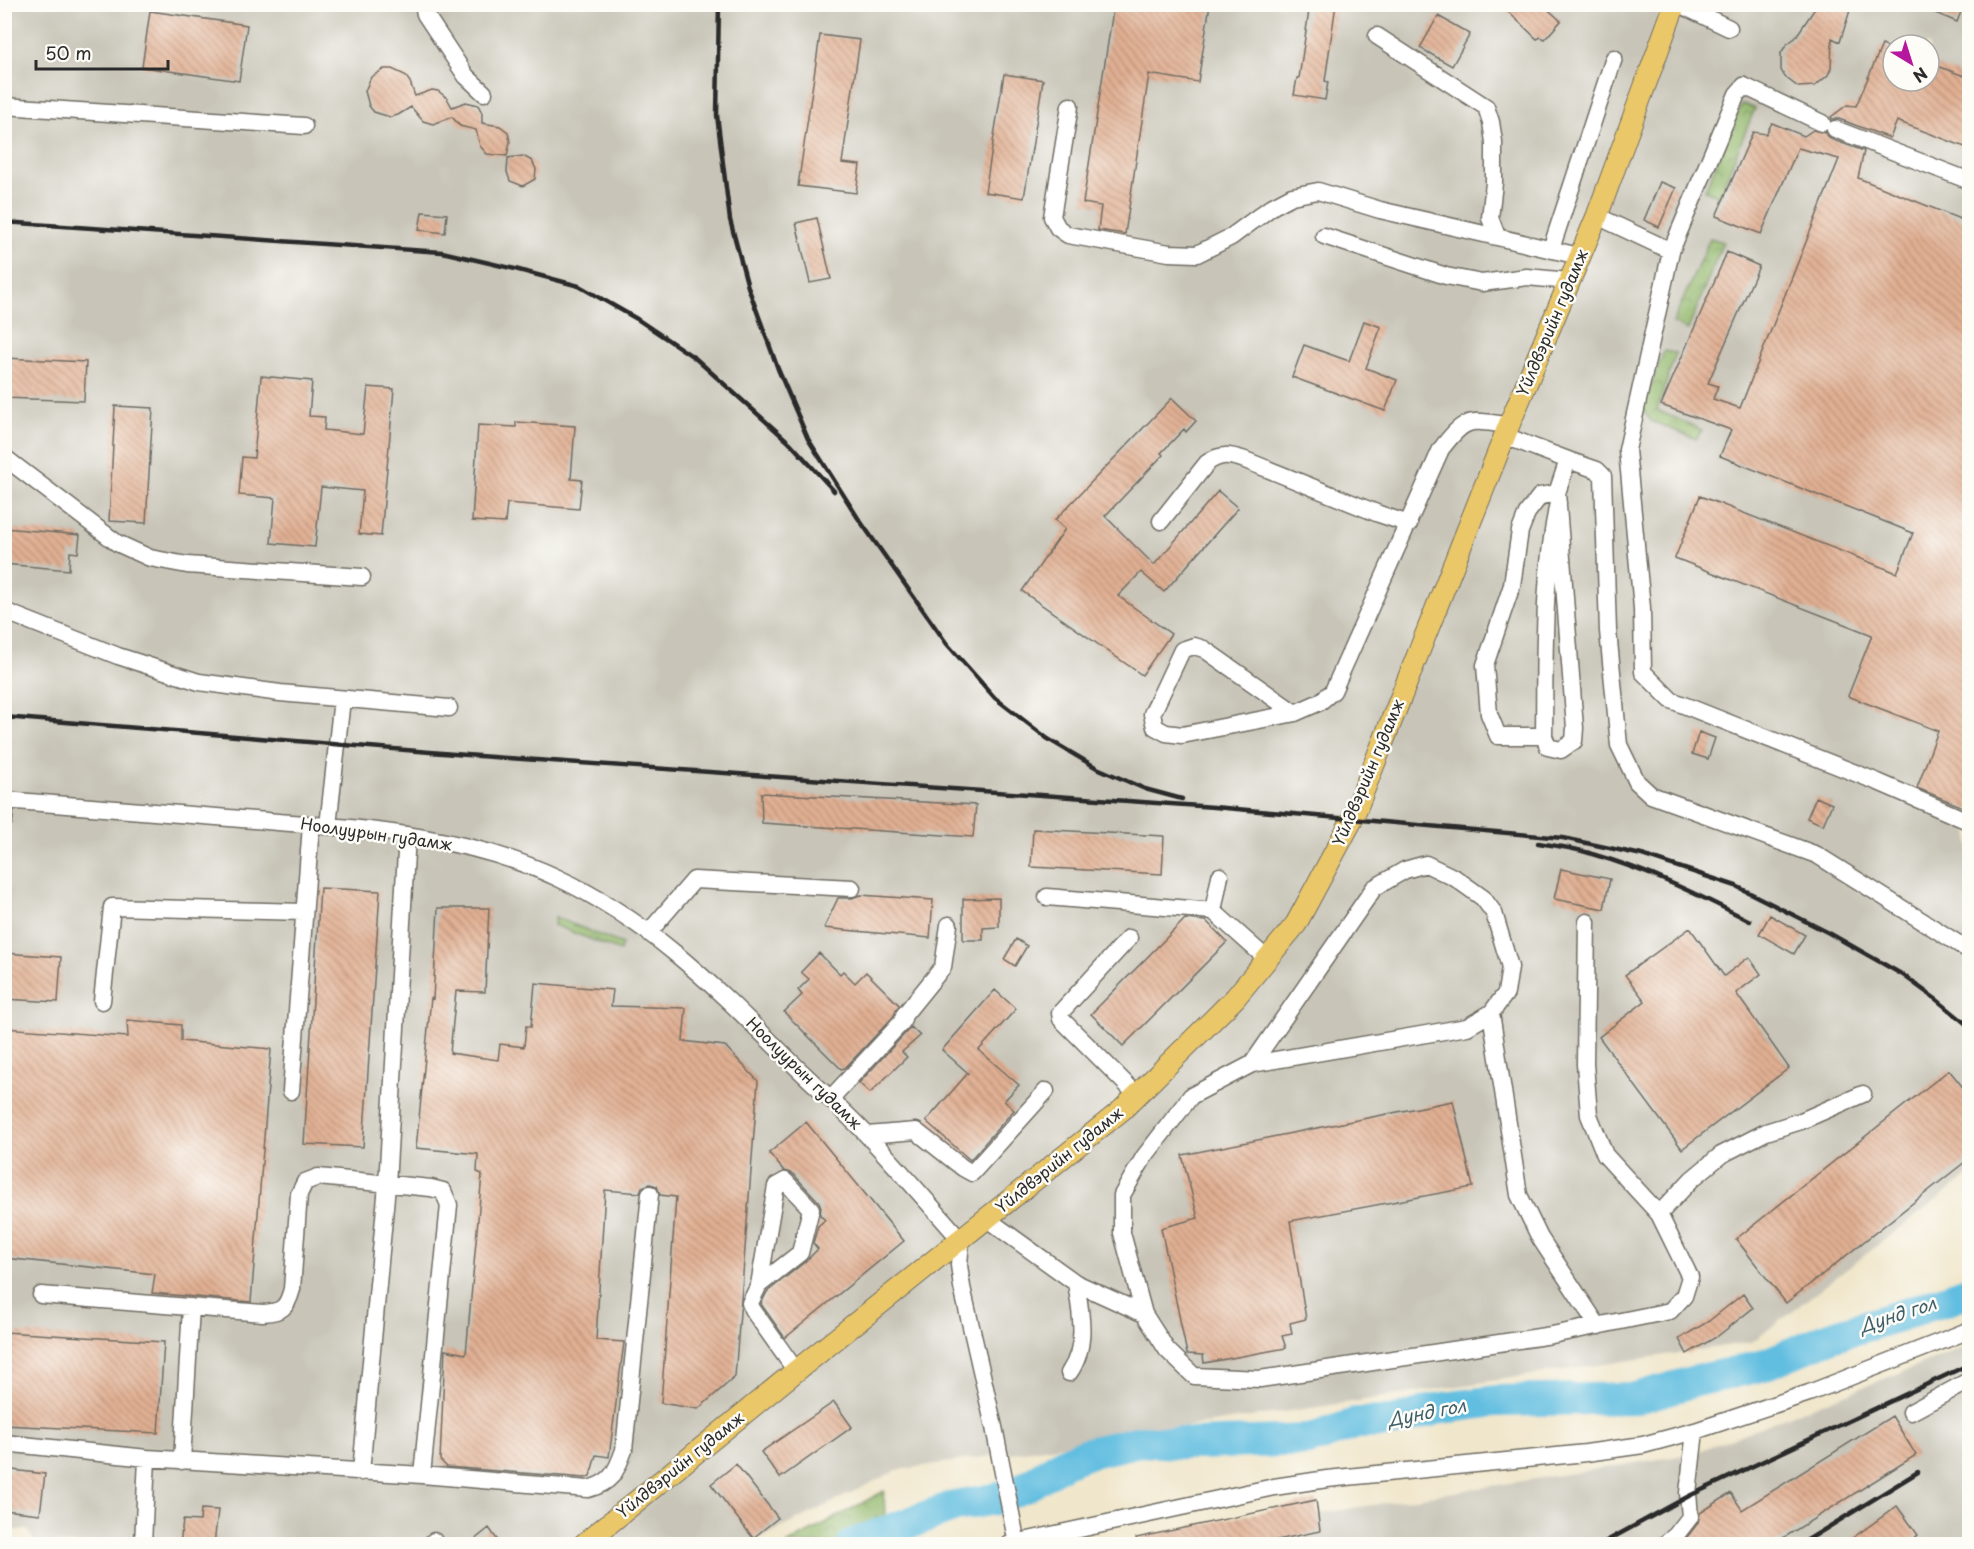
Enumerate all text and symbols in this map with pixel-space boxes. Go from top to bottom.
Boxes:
scale bar [36,33,168,71]
north arrow [1881,33,1941,93]
text: 50 m [45,39,92,66]
text: N [1908,62,1933,89]
street label: Yйлдвэрийн гудамж [1509,245,1593,400]
street label: Yйлдвэрийн гудамж [1325,695,1409,850]
street label: Ноолуурын гудамж [299,811,454,856]
street label: Ноолуурын гудамж [742,1011,868,1134]
street label: Yйлдвэрийн гудамж [990,1100,1127,1218]
water label: Дунд гол [1854,1289,1939,1339]
water label: Дунд гол [1383,1391,1468,1433]
street label: Yйлдвэрийн гудамж [611,1405,748,1523]

